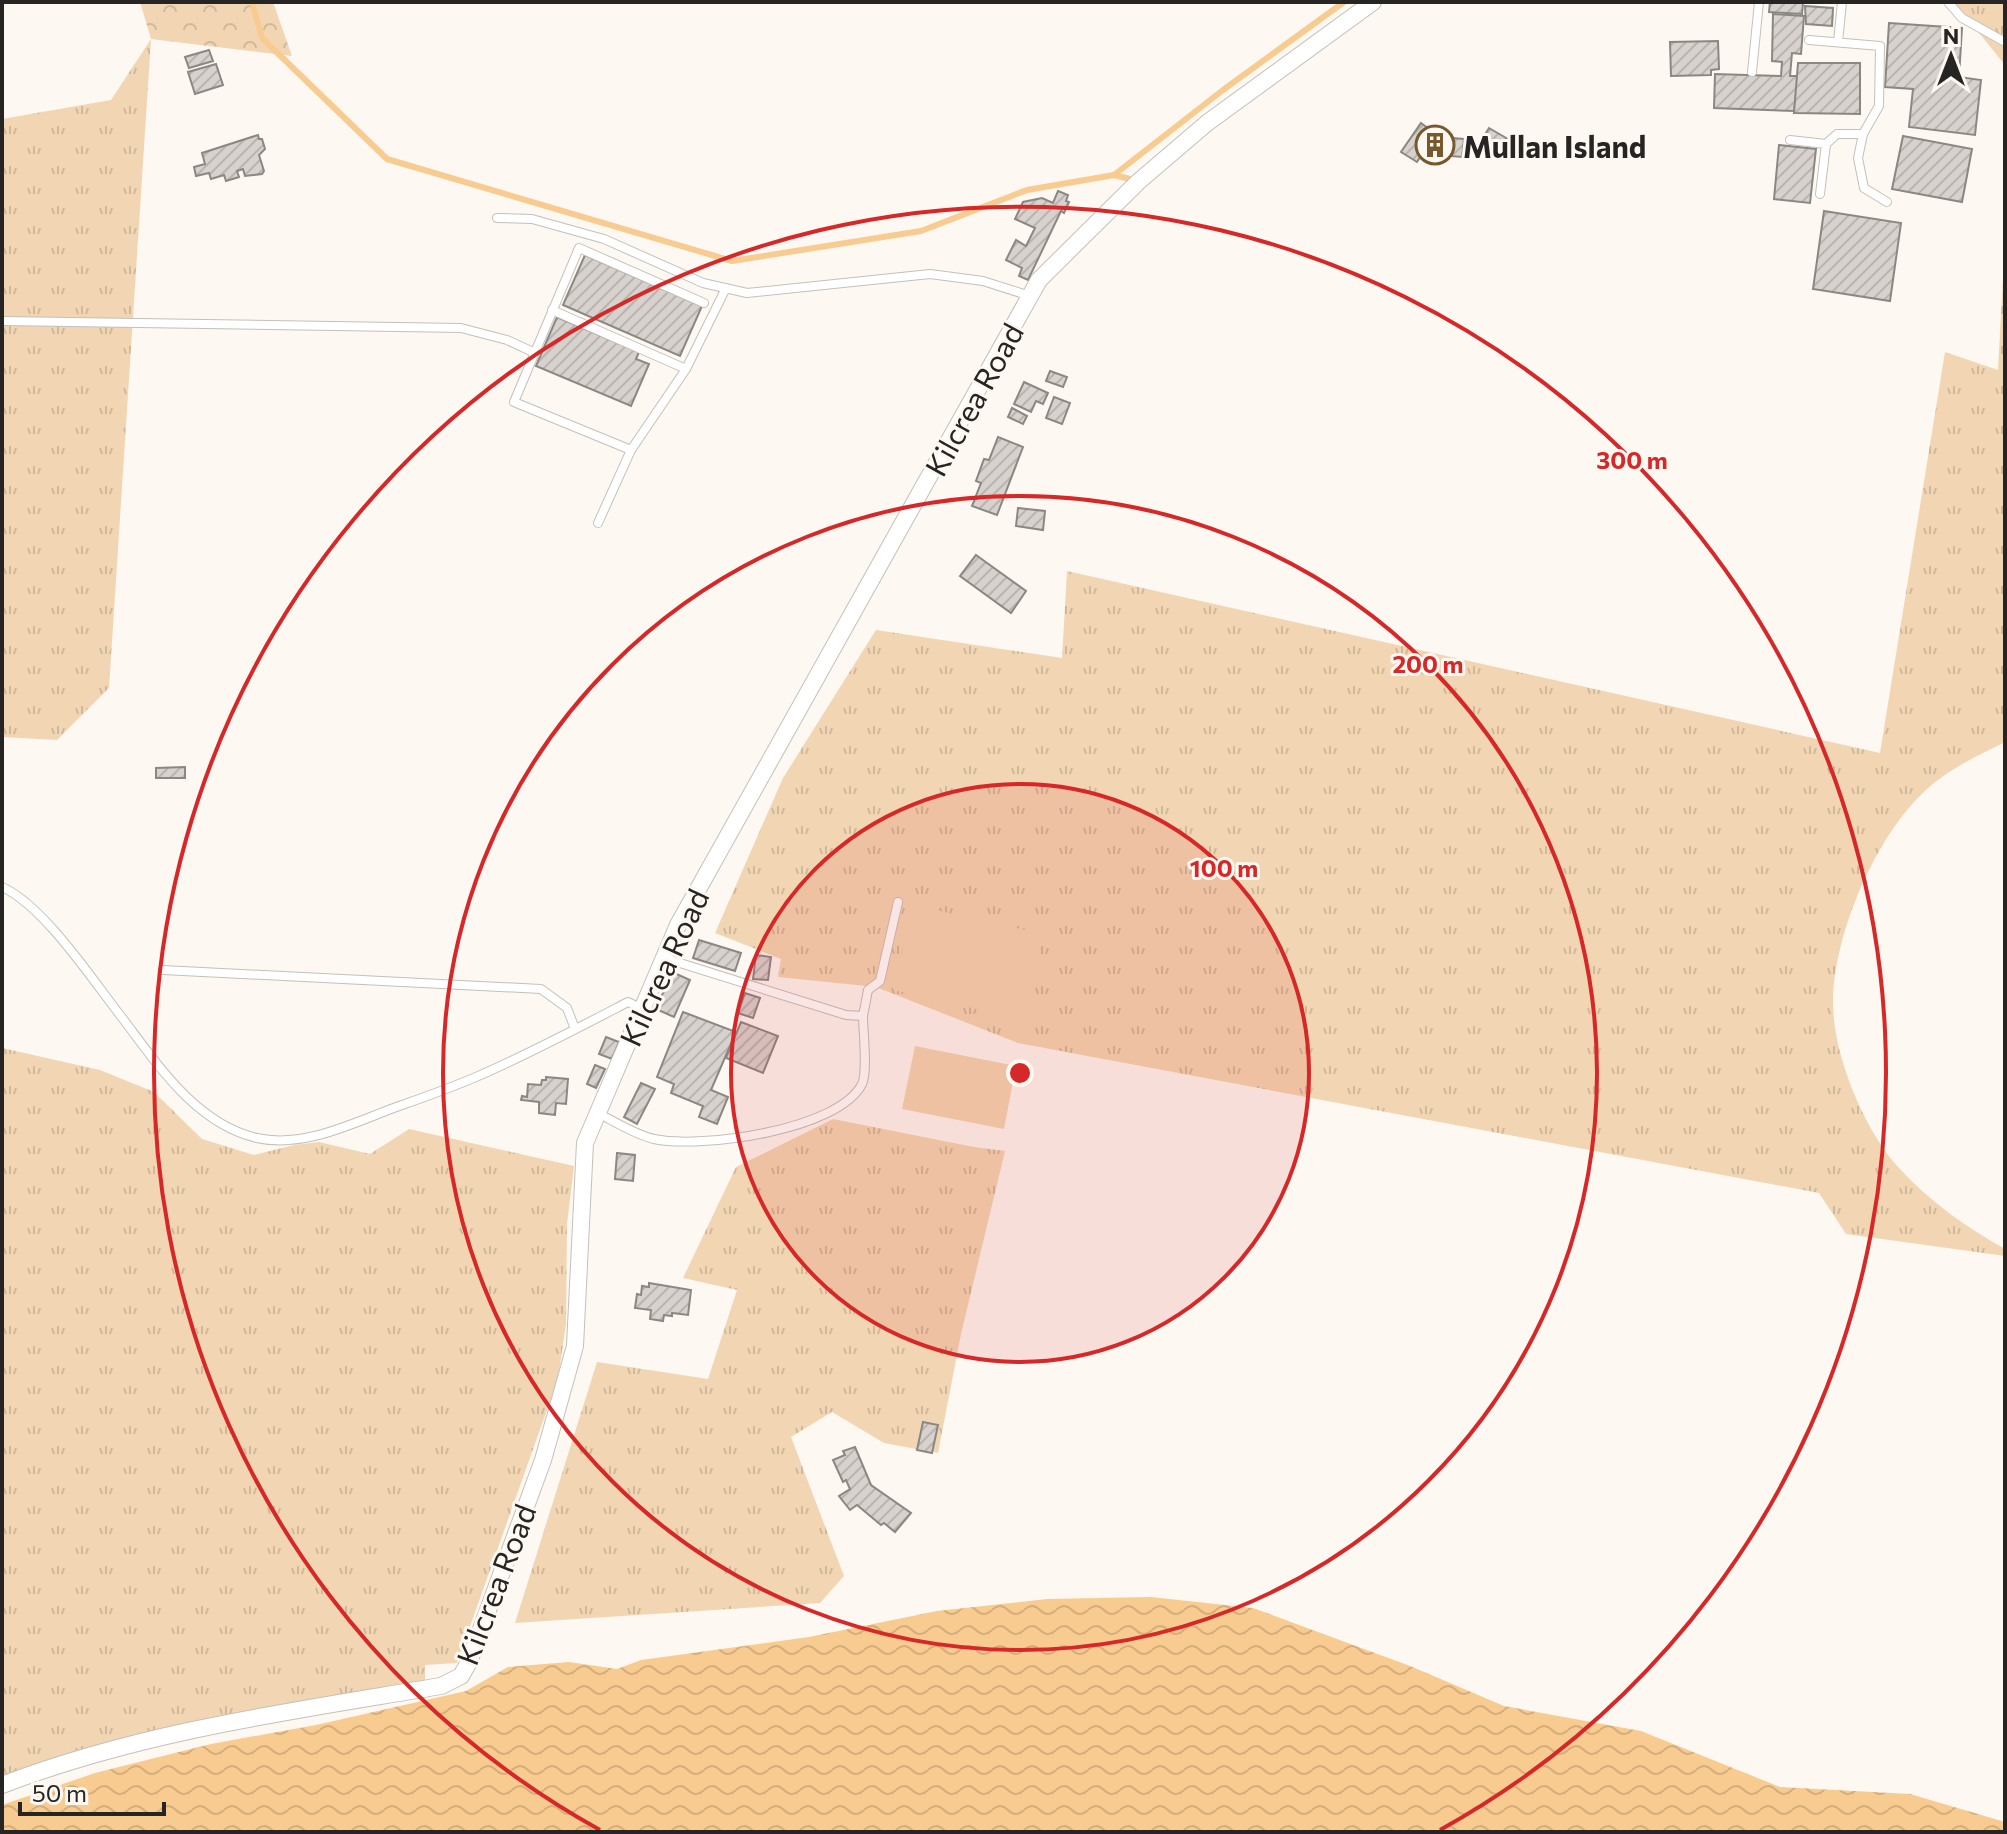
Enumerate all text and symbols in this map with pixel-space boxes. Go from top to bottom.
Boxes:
north arrow [1911,16,1991,96]
text: N [1943,22,1959,49]
building icon: Mullan Island [1414,124,1456,166]
place label: Mullan Island [1463,127,1646,164]
street label: Kilcrea Road [916,316,1030,482]
text: 300 m [1596,445,1668,474]
text: 200 m [1393,649,1463,678]
text: 100 m [1190,853,1258,882]
street label: Kilcrea Road [611,883,715,1051]
centre of rings [1006,1059,1034,1087]
street label: Kilcrea Road [447,1498,543,1670]
scale bar [20,1766,164,1816]
text: 50 m [32,1778,87,1807]

